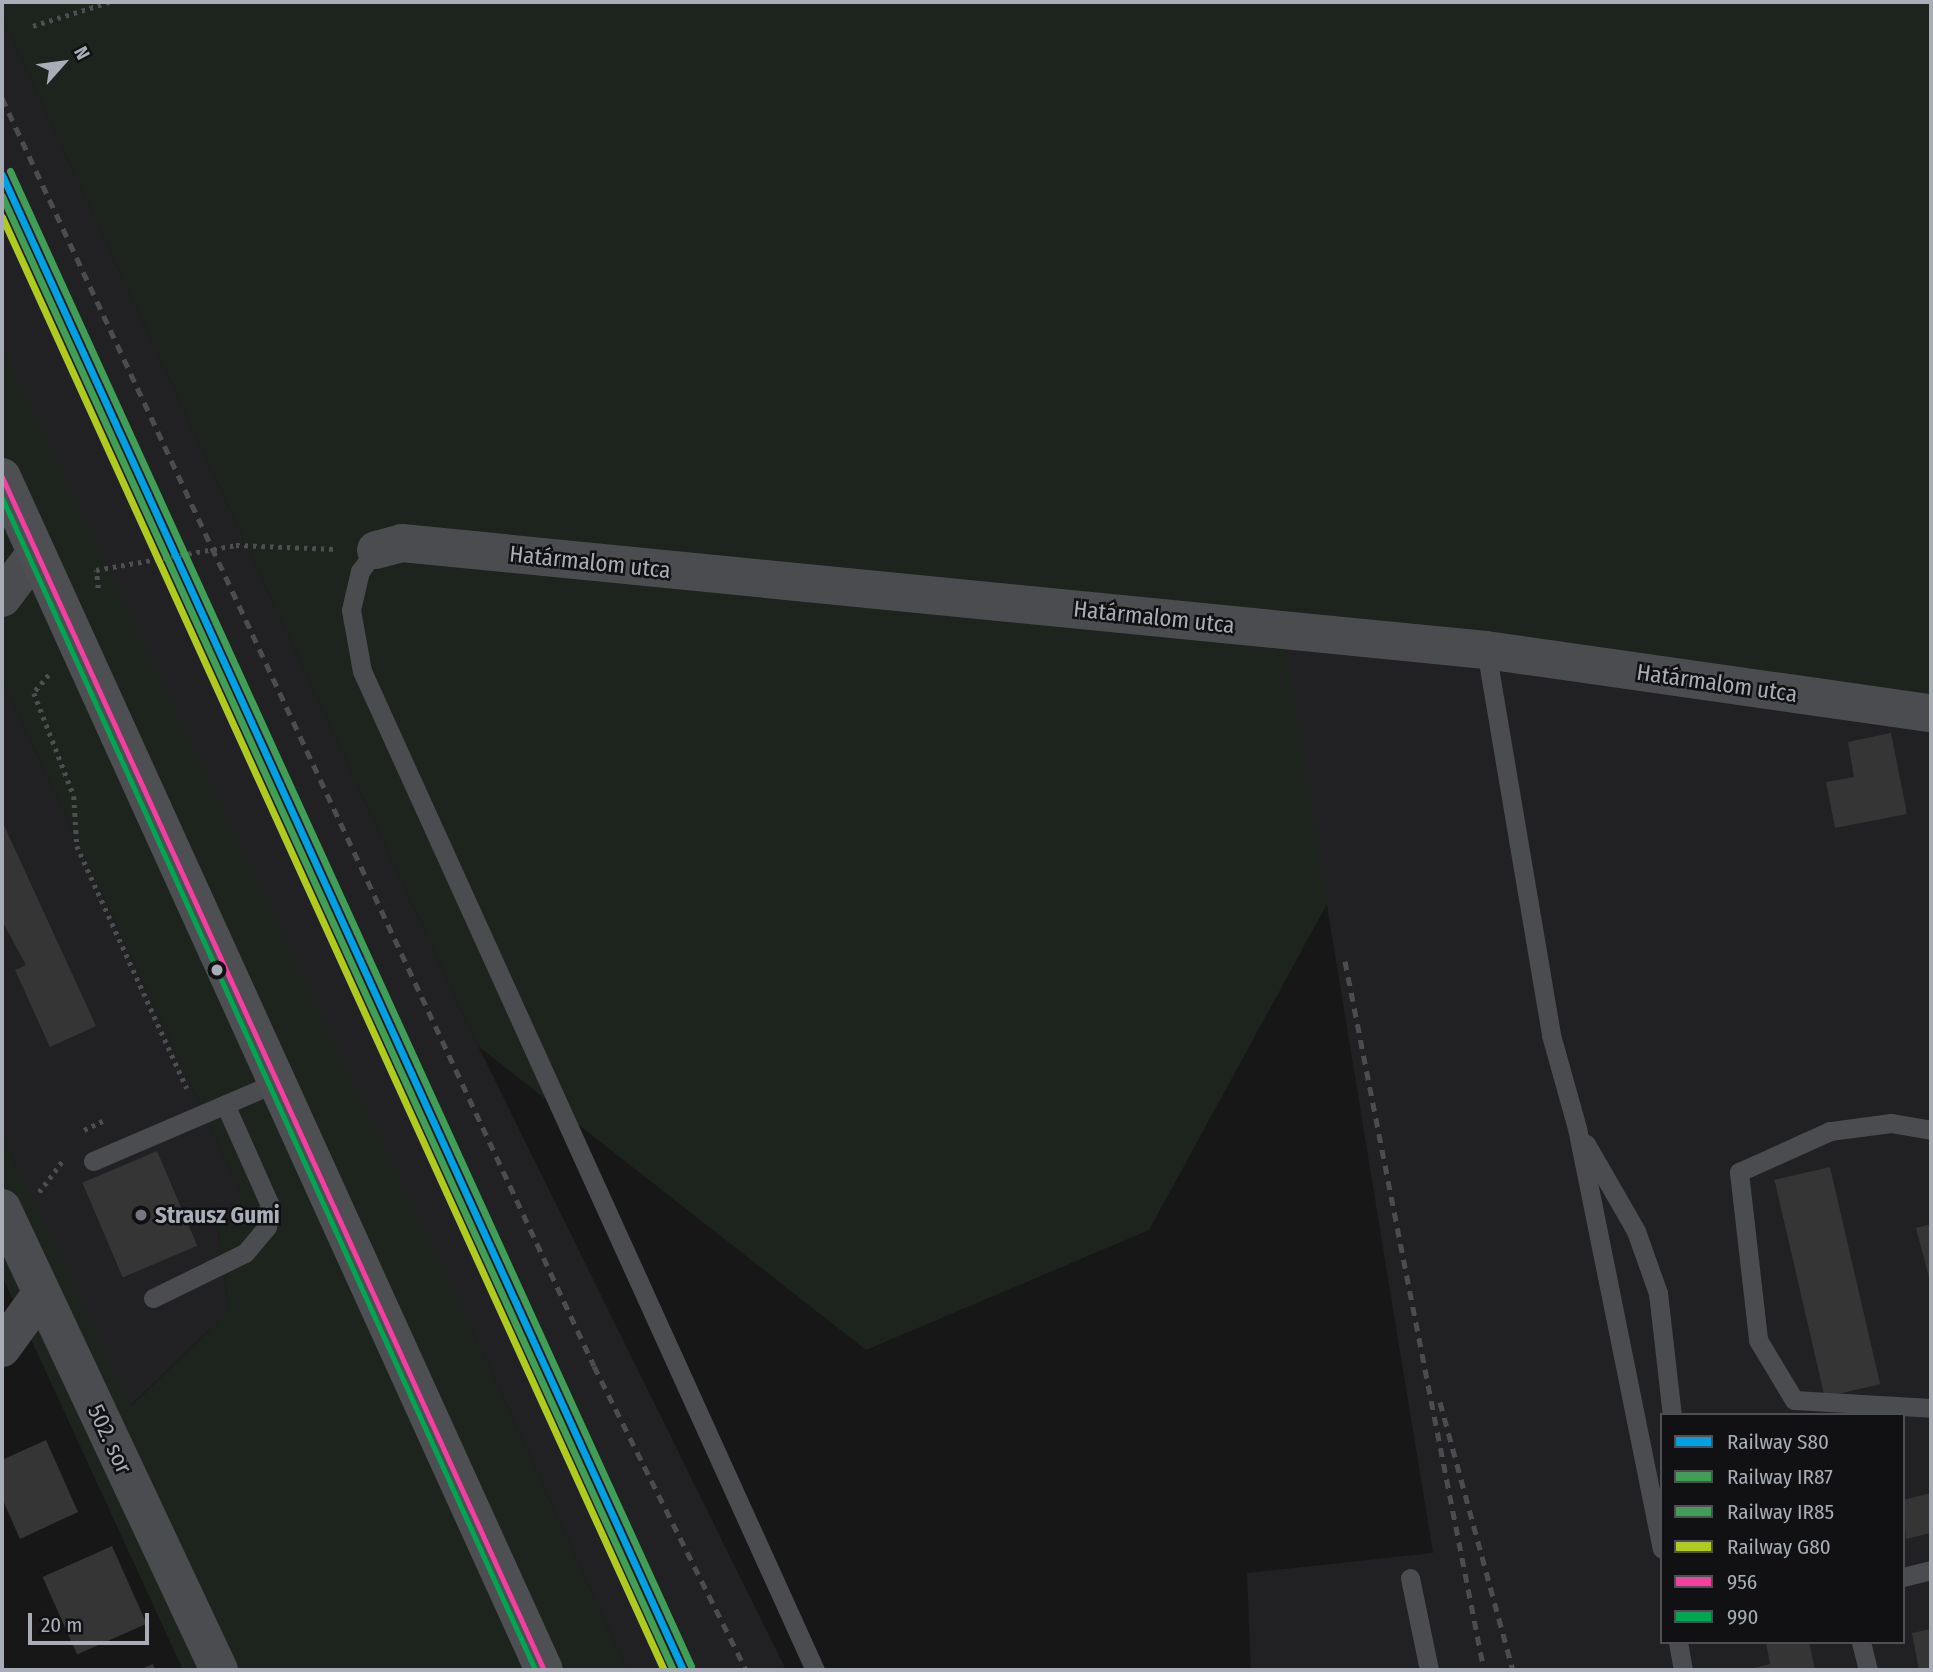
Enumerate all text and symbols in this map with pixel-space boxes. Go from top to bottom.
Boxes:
north arrow [28,28,98,98]
text: N [69,42,95,63]
street label: Határmalom utca [508,540,672,584]
street label: Határmalom utca [1072,595,1236,639]
street label: Határmalom utca [1635,658,1799,708]
unlabelled marker [210,963,224,977]
place label: Strausz Gumi [155,1201,280,1229]
marker: Strausz Gumi [133,1207,149,1223]
street label: 502. sor [82,1400,138,1478]
legend [1660,1413,1905,1644]
text: Railway S80 [1727,1429,1829,1455]
text: Railway IR87 [1727,1464,1833,1490]
text: Railway IR85 [1727,1499,1834,1525]
text: Railway G80 [1727,1534,1831,1560]
text: 956 [1727,1569,1757,1595]
scale bar [32,1598,152,1642]
text: 990 [1727,1604,1758,1630]
text: 20 m [41,1612,82,1638]

